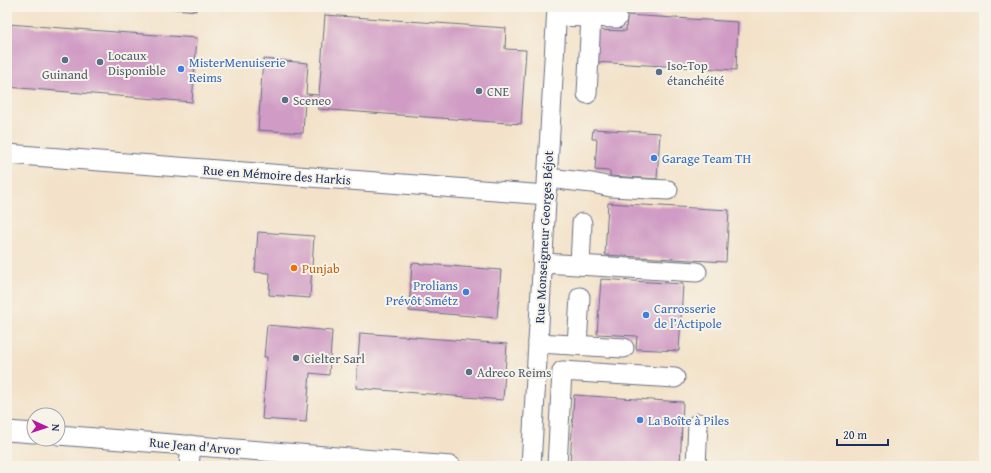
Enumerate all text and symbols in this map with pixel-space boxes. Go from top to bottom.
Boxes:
place label: Locaux Disponible [108,46,166,80]
place label: MisterMenuiserie Reims [189,53,286,87]
marker: Guinand [60,55,70,65]
place label: Iso-Top étanchéité [667,56,724,90]
marker: Locaux Disponible [95,57,105,67]
marker: MisterMenuiserie Reims [176,64,186,74]
place label: Guinand [42,65,88,84]
marker: Iso-Top étanchéité [654,67,664,77]
place label: CNE [487,82,510,101]
marker: CNE [474,86,484,96]
place label: Sceneo [293,91,332,110]
marker: Sceneo [280,95,290,105]
place label: Garage Team TH [662,149,751,168]
street label: Rue Monseigneur Georges Béjot [530,150,558,324]
marker: Garage Team TH [649,153,659,163]
street label: Rue en Mémoire des Harkis [202,160,352,190]
place label: Punjab [302,259,340,278]
marker: Punjab [289,263,299,273]
place label: Prolians Prévôt Smétz [386,276,458,310]
marker: Prolians Prévôt Smétz [461,287,471,297]
place label: Carrosserie de l’Actipole [654,299,722,333]
marker: Carrosserie de l’Actipole [641,310,651,320]
place label: Cielter Sarl [304,349,365,368]
marker: Cielter Sarl [291,353,301,363]
place label: Adreco Reims [477,363,551,382]
marker: Adreco Reims [464,367,474,377]
north arrow [26,407,66,447]
place label: La Boîte à Piles [648,411,729,430]
marker: La Boîte à Piles [635,415,645,425]
scale bar [837,421,888,447]
text: N [48,423,64,432]
text: 20 m [843,426,867,443]
street label: Rue Jean d'Arvor [148,433,242,460]

